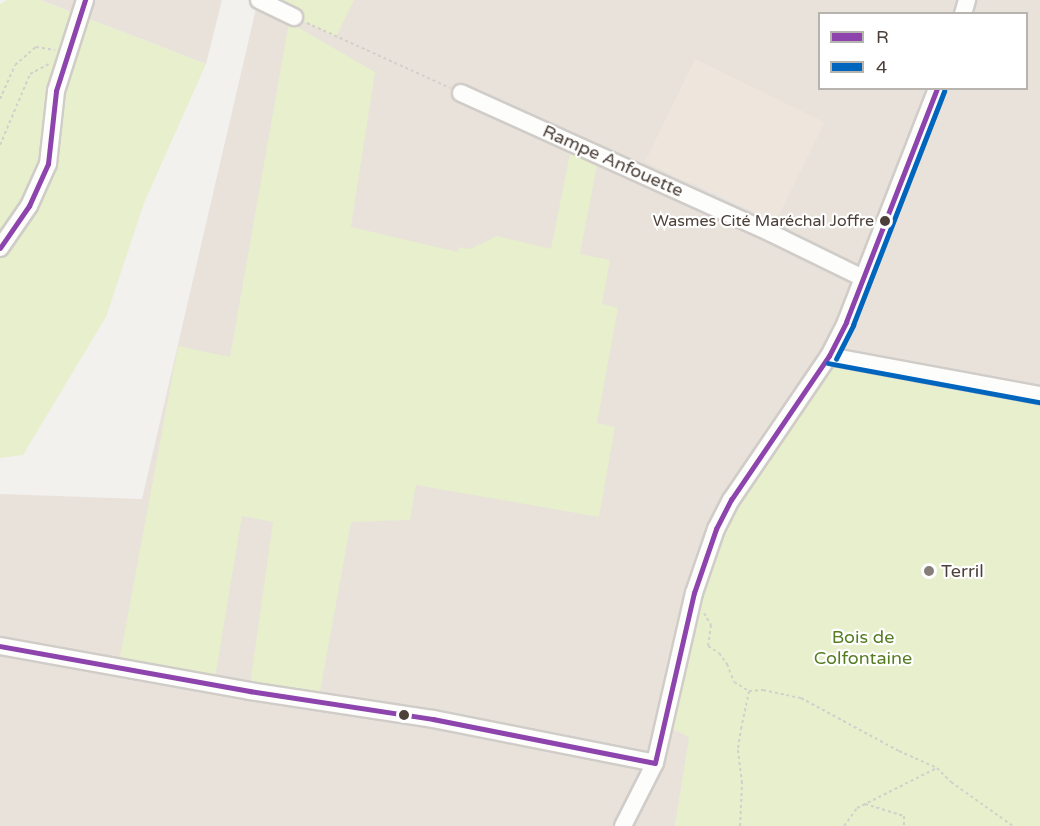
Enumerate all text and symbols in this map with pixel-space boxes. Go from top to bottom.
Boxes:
legend [818,12,1028,90]
text: R [876,26,889,48]
text: 4 [876,56,887,78]
street label: Rampe Anfouette [539,120,687,202]
place label: Wasmes Cité Maréchal Joffre [653,211,874,231]
marker: Wasmes Cité Maréchal Joffre [879,215,891,227]
place label: Terril [941,560,984,582]
marker: Terril [922,564,936,578]
park label: Bois de Colfontaine [814,627,912,670]
unlabelled marker [398,709,410,721]

